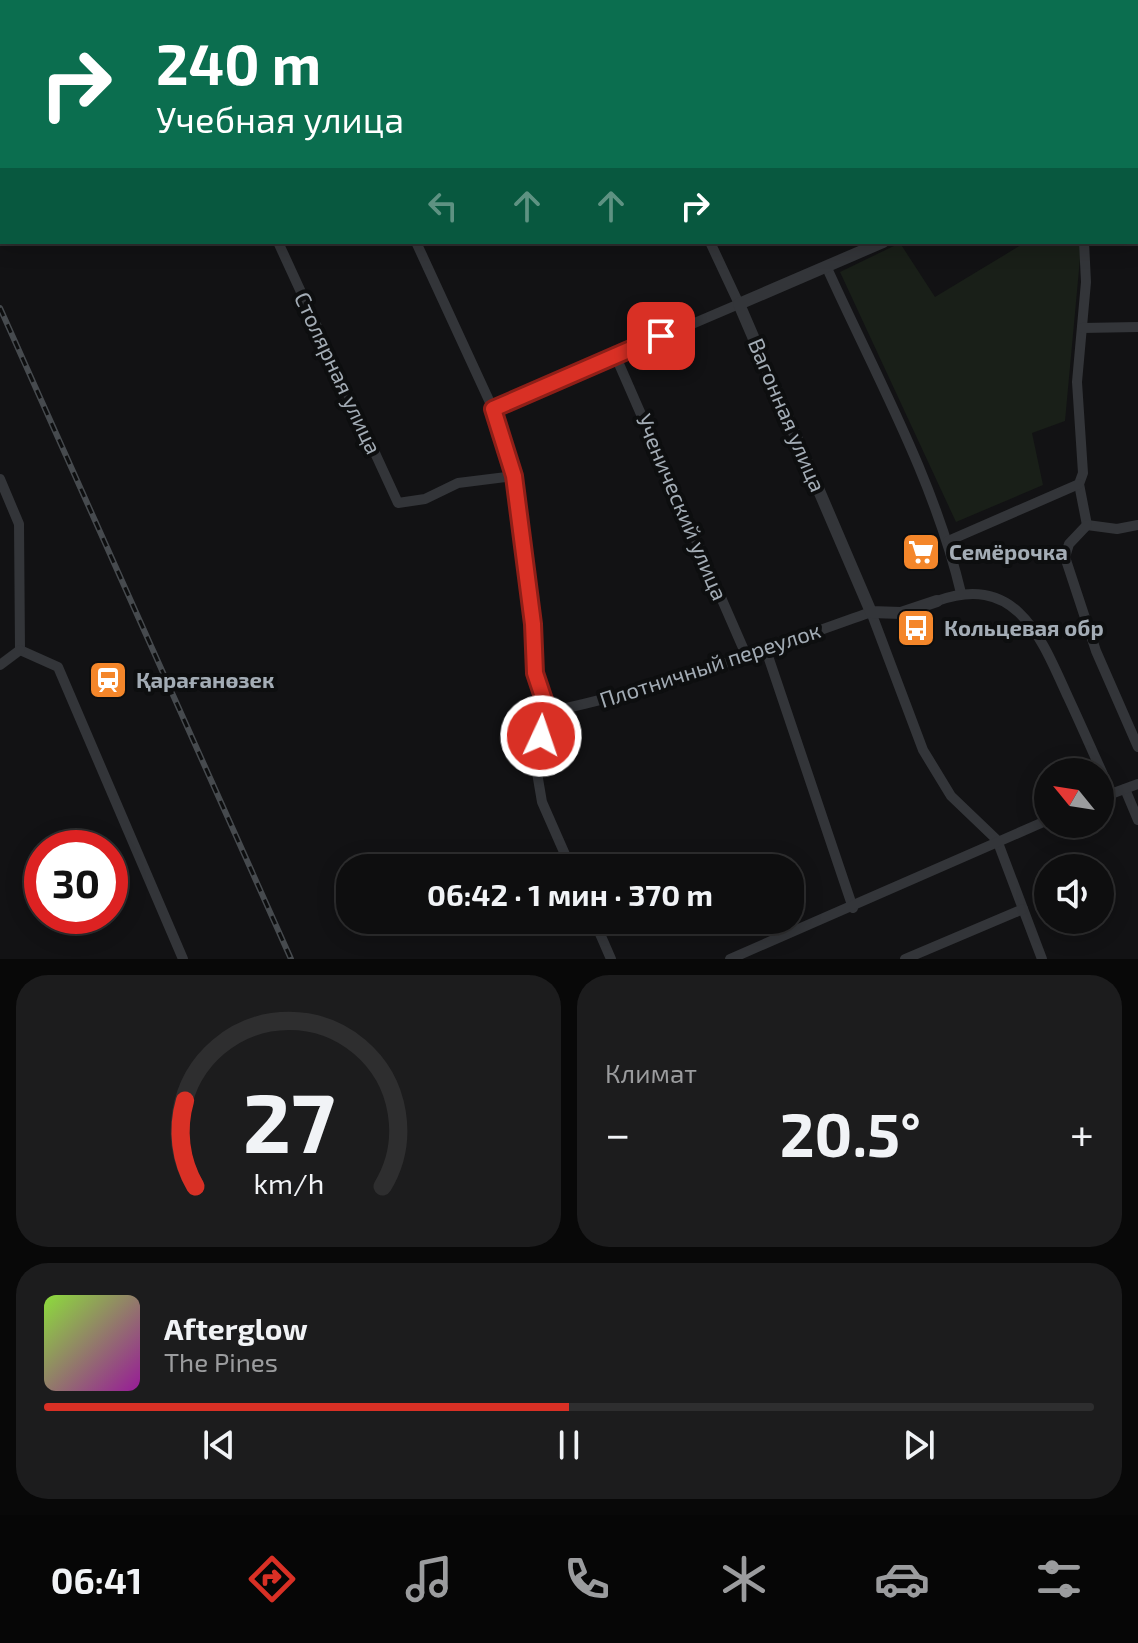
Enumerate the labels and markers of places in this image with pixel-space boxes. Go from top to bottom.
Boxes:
pin [627,302,695,370]
supermarket icon: Семёрочка [900,531,942,573]
place label: Семёрочка [949,538,1068,564]
bus stop icon: Кольцевая обр [895,607,937,649]
place label: Кольцевая обр [944,614,1104,640]
station icon: Қарағанөзек [87,659,129,701]
place label: Қарағанөзек [136,666,274,692]

